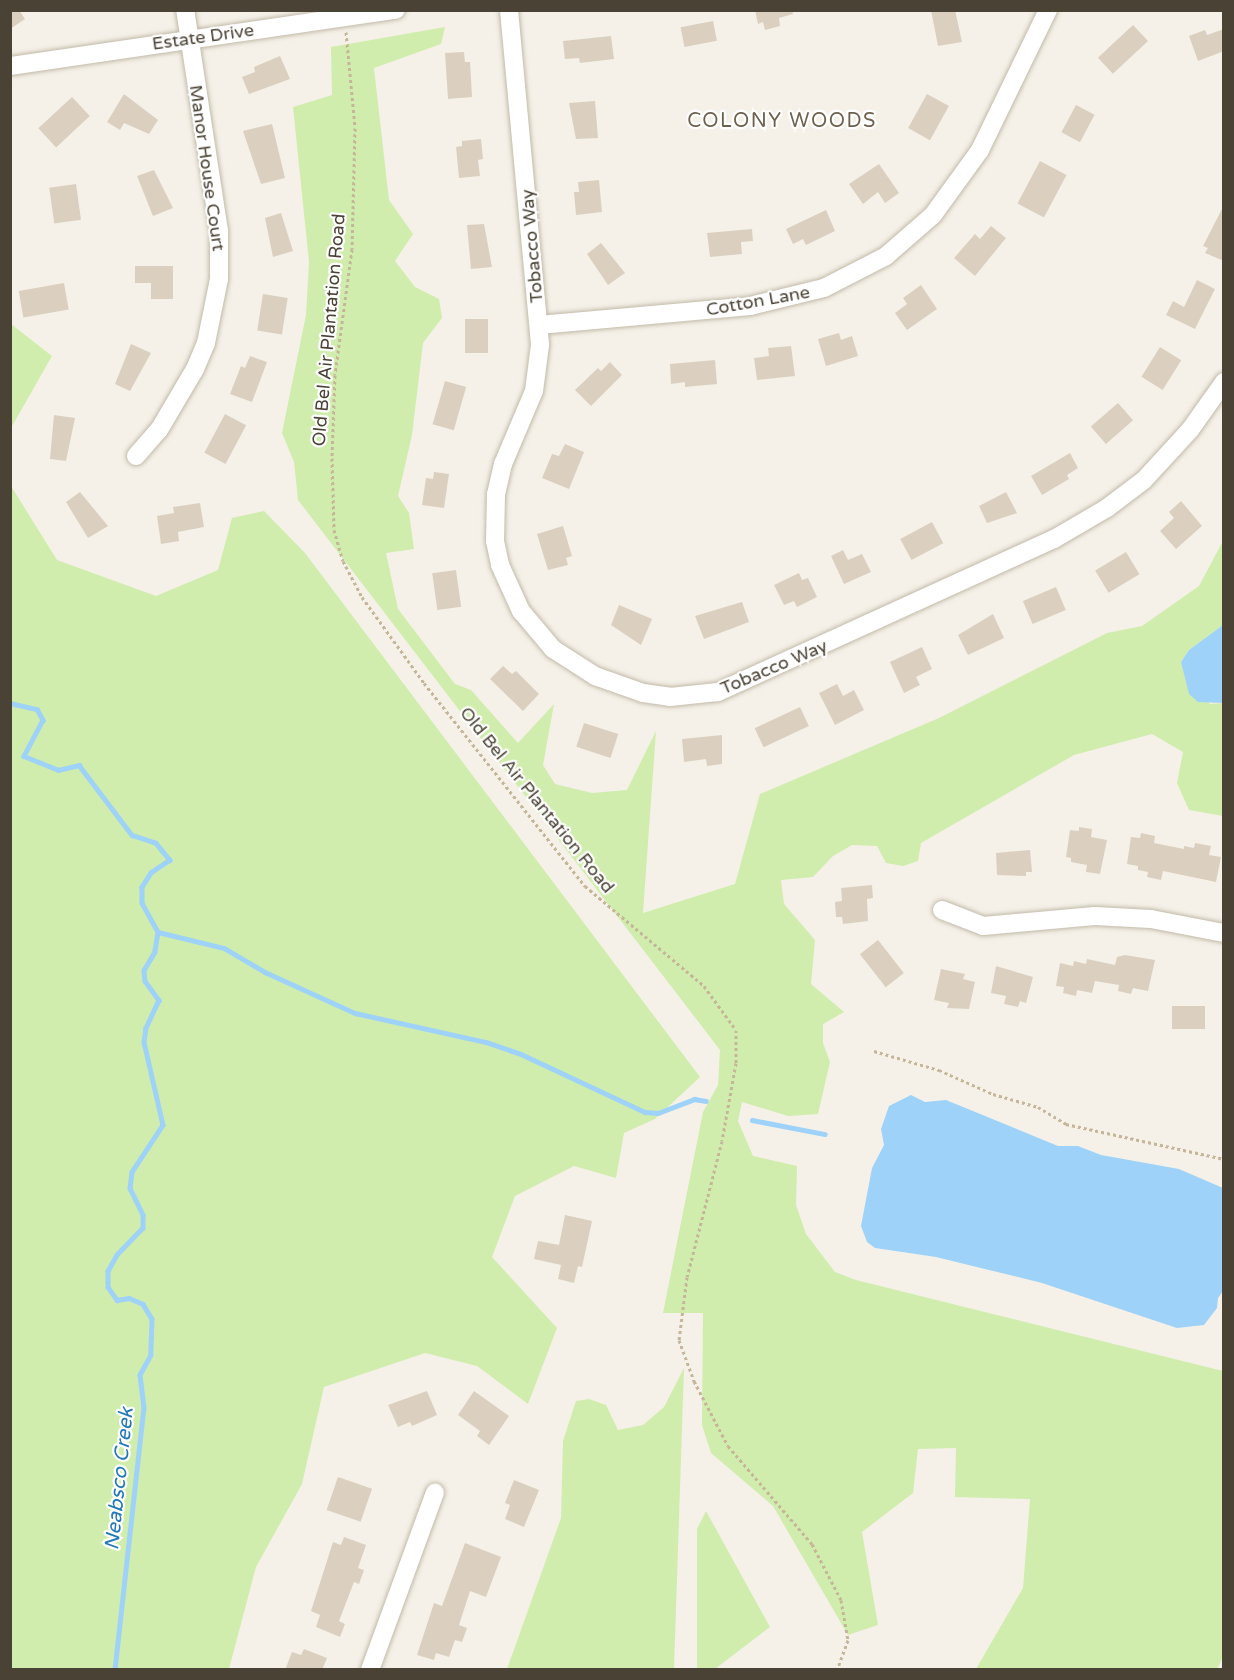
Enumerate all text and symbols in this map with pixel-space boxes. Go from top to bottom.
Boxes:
street label: Estate Drive [151,19,255,55]
street label: Manor House Court [185,83,229,253]
district label: COLONY WOODS [687,109,877,133]
street label: Tobacco Way [516,188,548,304]
street label: Old Bel Air Plantation Road [308,213,350,447]
street label: Cotton Lane [704,281,812,321]
street label: Tobacco Way [717,635,831,699]
street label: Old Bel Air Plantation Road [455,703,619,897]
water label: Neabsco Creek [101,1407,139,1551]

